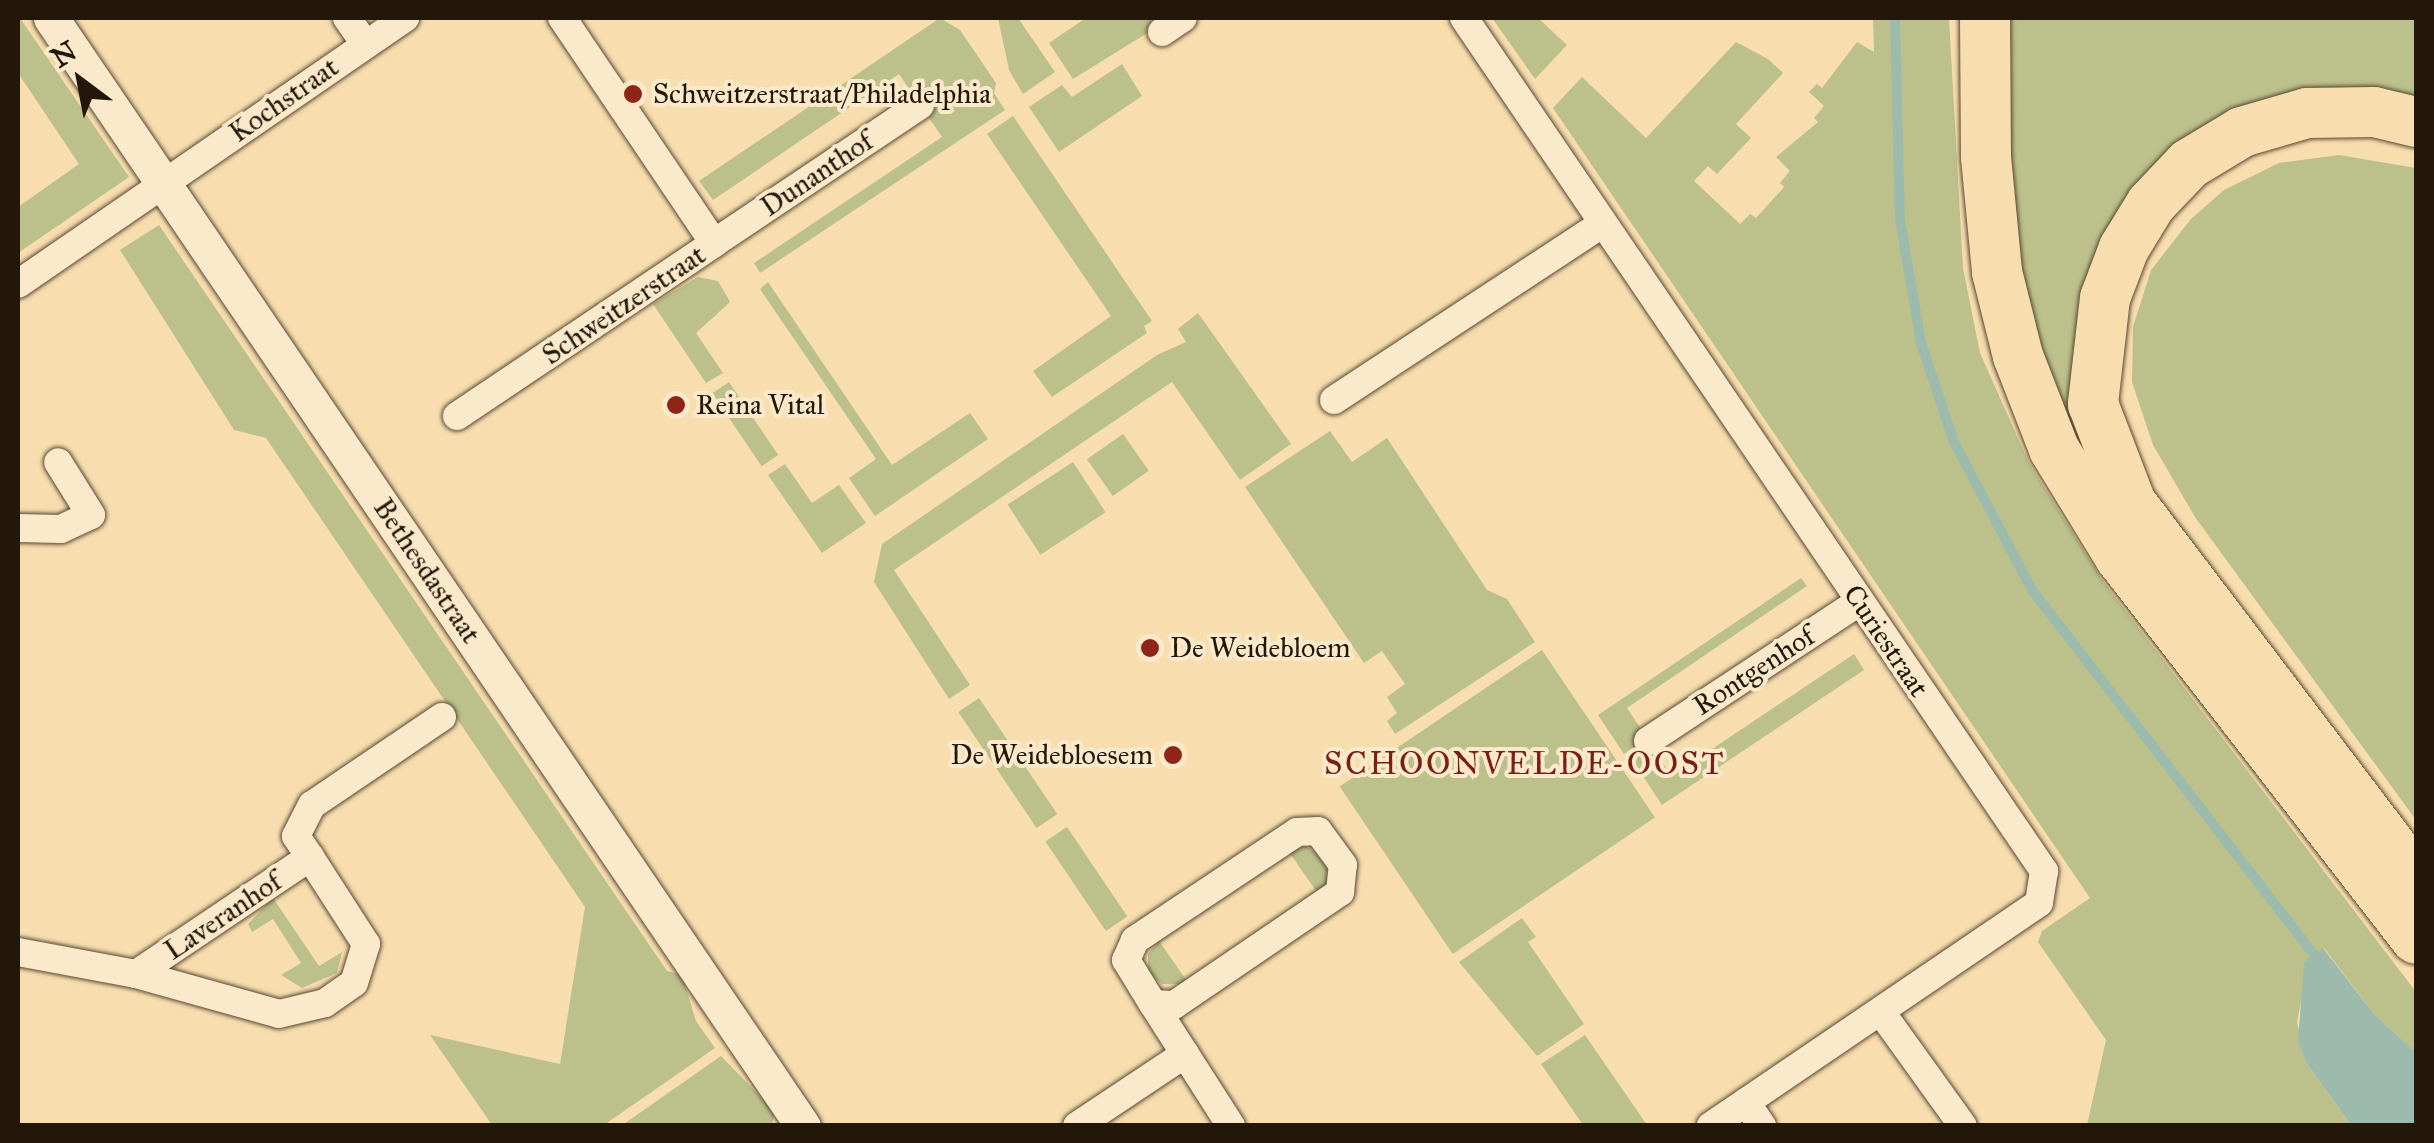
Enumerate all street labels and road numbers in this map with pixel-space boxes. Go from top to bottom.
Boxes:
street label: Kochstraat [223,50,345,150]
street label: Dunanthof [755,124,879,224]
street label: Schweitzerstraat [536,238,712,372]
street label: Bethesdastraat [366,492,488,650]
street label: Curiestraat [1836,579,1936,703]
street label: Rontgenhof [1687,619,1821,723]
street label: Laveranhof [158,865,288,967]

